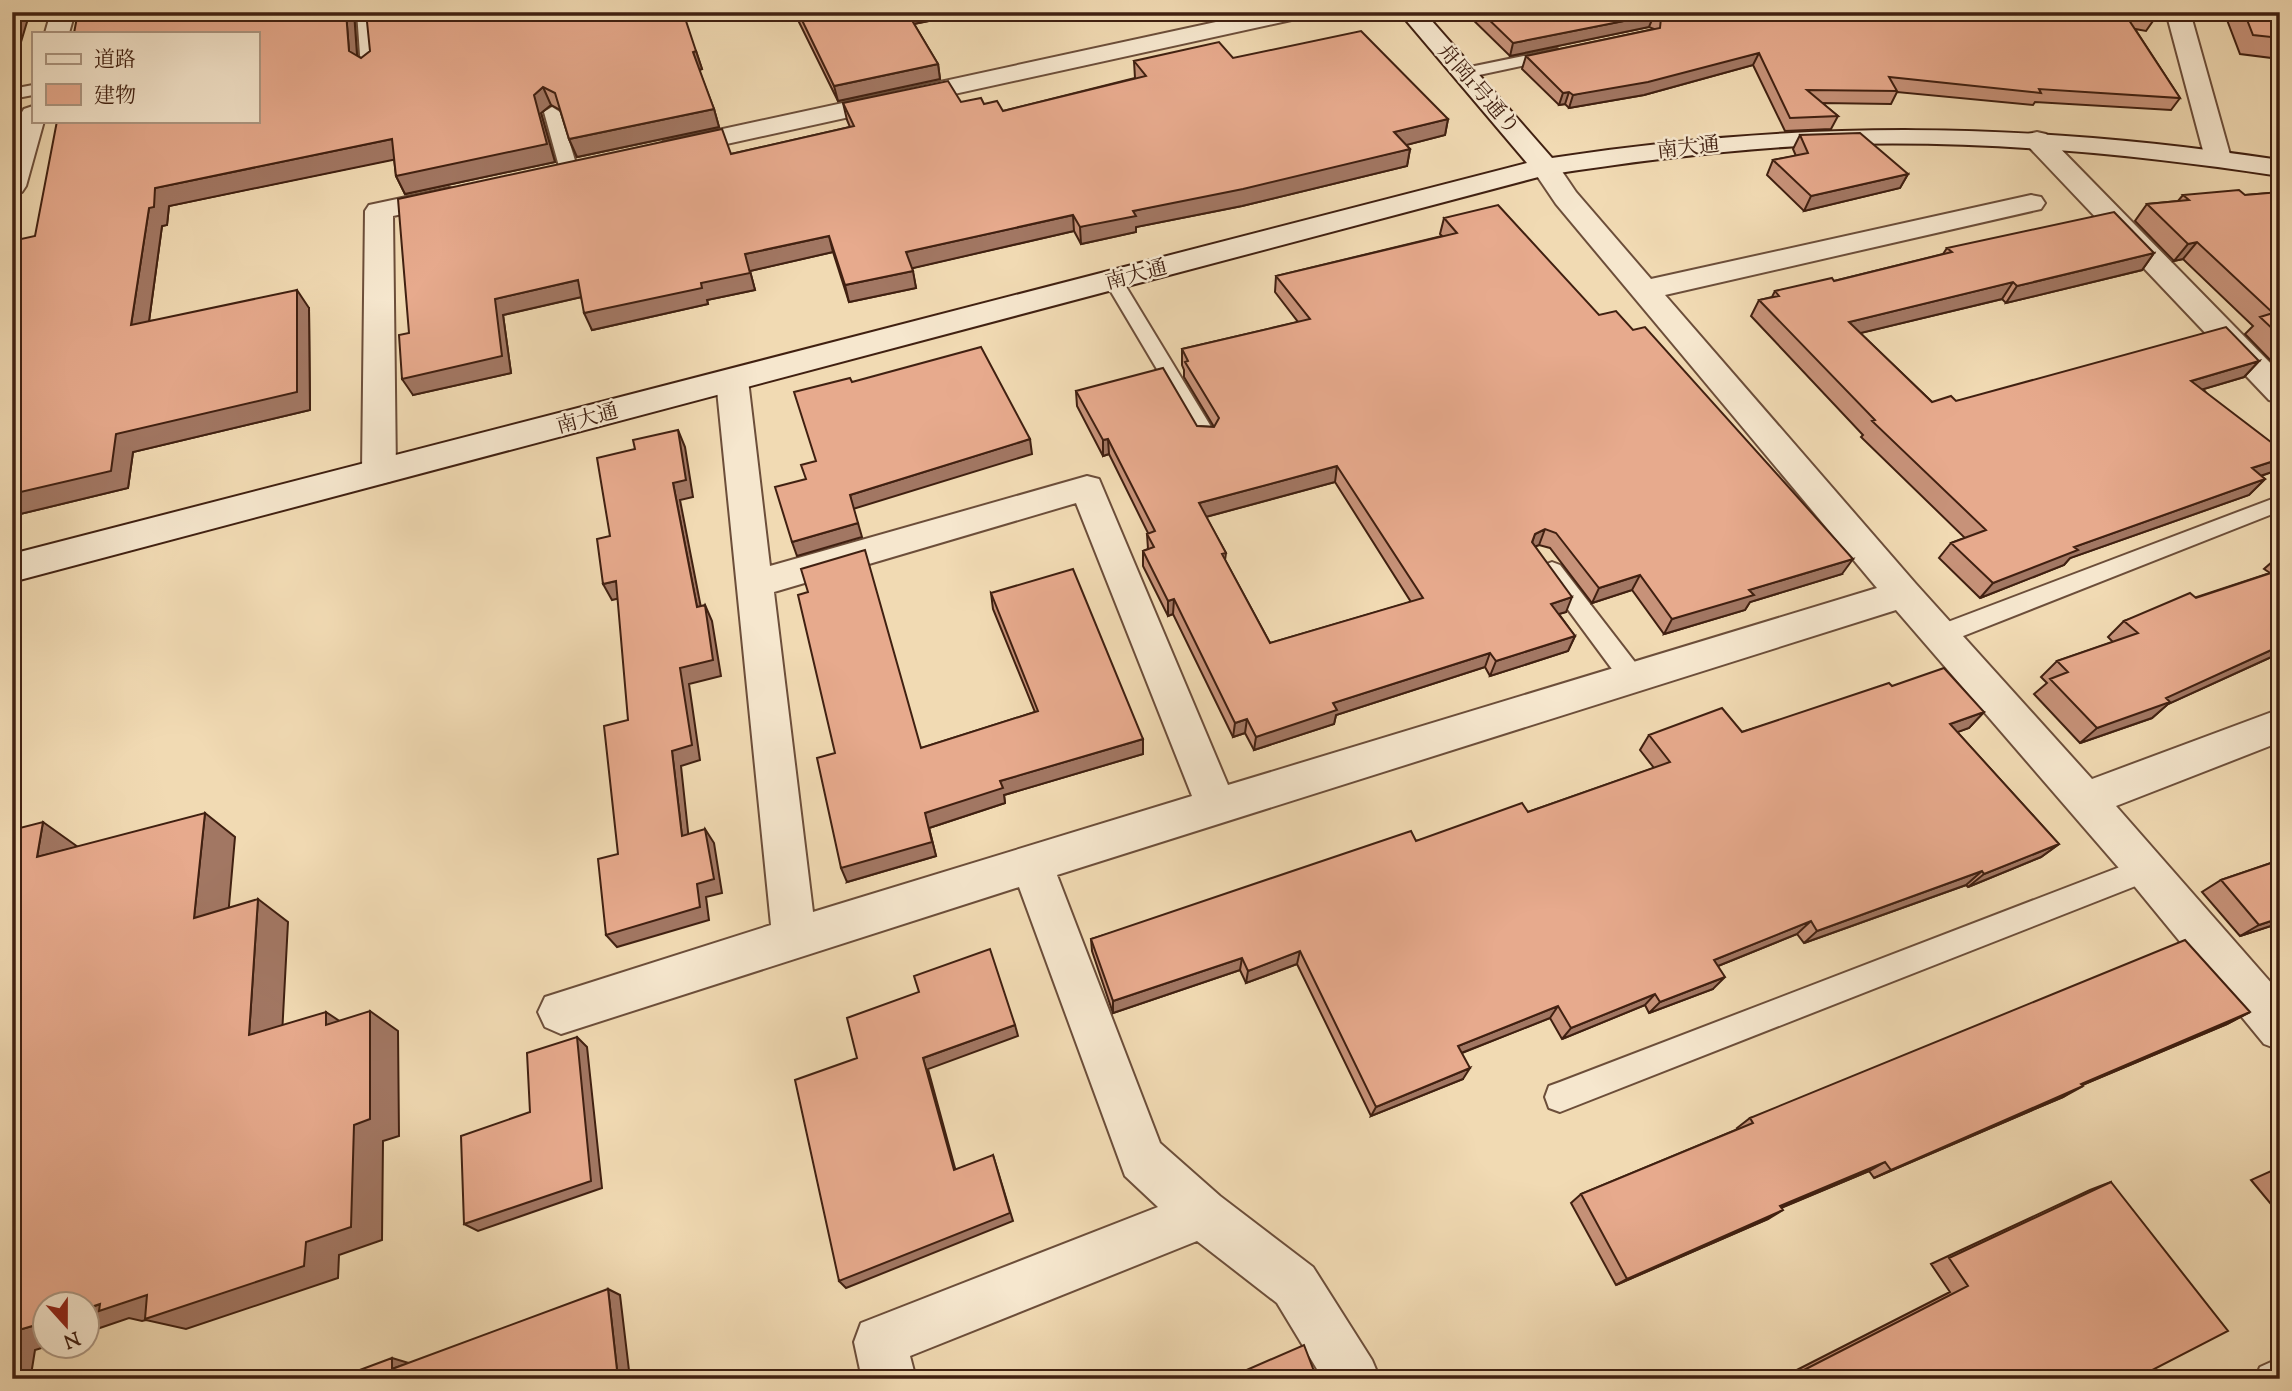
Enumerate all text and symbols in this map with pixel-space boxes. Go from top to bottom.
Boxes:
legend [32,32,259,122]
street label: 舟岡1号通り [1429,38,1526,142]
text: 道路 [94,46,136,76]
text: 建物 [94,82,136,112]
street label: 南大通 [1655,131,1721,167]
street label: 南大通 [1102,253,1171,299]
street label: 南大通 [553,397,622,443]
north arrow [32,1290,102,1360]
text: N [59,1323,83,1354]

